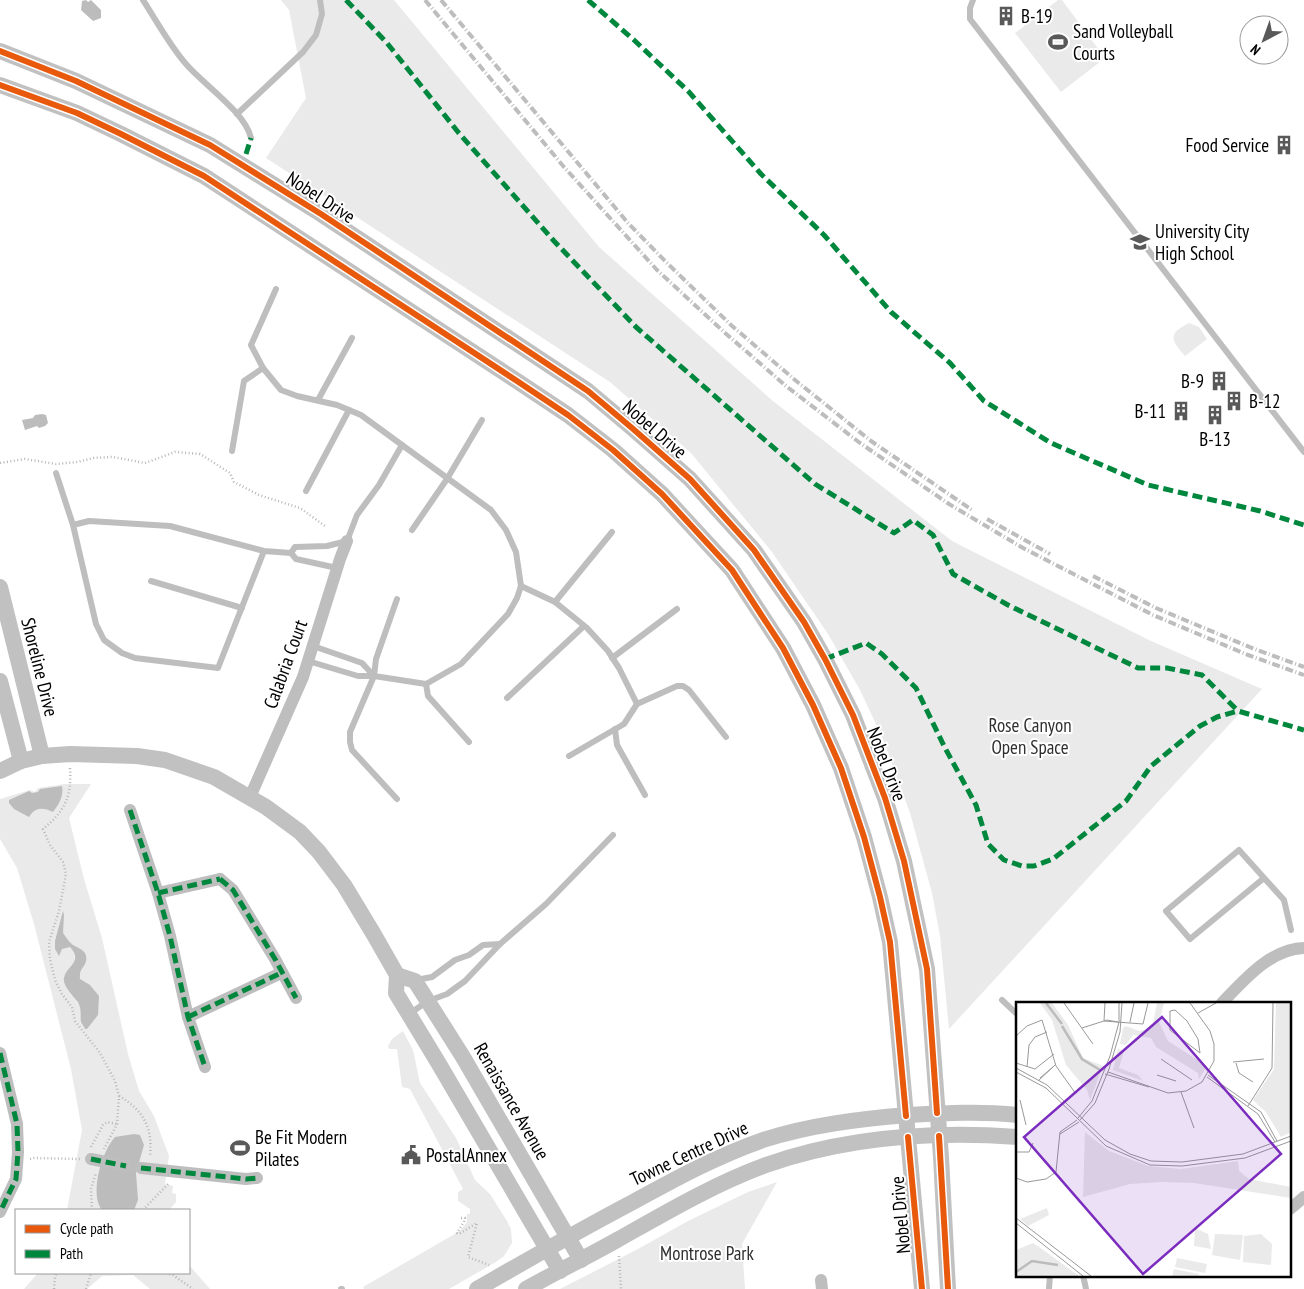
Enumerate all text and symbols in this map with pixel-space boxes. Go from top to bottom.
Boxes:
place label: B-19 [1021,4,1053,28]
building icon: B-19 [995,5,1017,27]
north arrow [1239,15,1289,65]
place label: Sand Volleyball Courts [1073,19,1174,65]
sports icon: Sand Volleyball Courts [1047,31,1069,53]
text: N [1247,41,1264,59]
place label: Food Service [1186,133,1269,157]
building icon: Food Service [1273,134,1295,156]
street label: Nobel Drive [282,166,360,228]
place label: University City High School [1155,219,1250,265]
school or university icon: University City High School [1129,231,1151,253]
place label: B-9 [1181,369,1204,393]
building icon: B-9 [1208,370,1230,392]
place label: B-12 [1249,389,1281,413]
building icon: B-12 [1223,390,1245,412]
street label: Nobel Drive [618,395,692,464]
place label: B-11 [1134,399,1166,423]
building icon: B-11 [1170,400,1192,422]
building icon: B-13 [1204,404,1226,426]
place label: B-13 [1199,427,1231,451]
street label: Shoreline Drive [16,615,64,719]
street label: Calabria Court [258,616,312,712]
park label: Rose Canyon Open Space [989,713,1071,759]
street label: Nobel Drive [862,724,912,805]
inset map [1016,1002,1292,1276]
street label: Renaissance Avenue [469,1038,555,1164]
street label: Towne Centre Drive [626,1115,752,1191]
place label: Be Fit Modern Pilates [255,1125,347,1171]
sports icon: Be Fit Modern Pilates [229,1137,251,1159]
place label: PostalAnnex [426,1143,507,1167]
public building icon: PostalAnnex [400,1144,422,1166]
street label: Nobel Drive [885,1175,915,1255]
legend [15,1209,190,1274]
text: Cycle path [60,1219,113,1238]
park label: Montrose Park [660,1241,755,1265]
text: Path [60,1244,83,1263]

